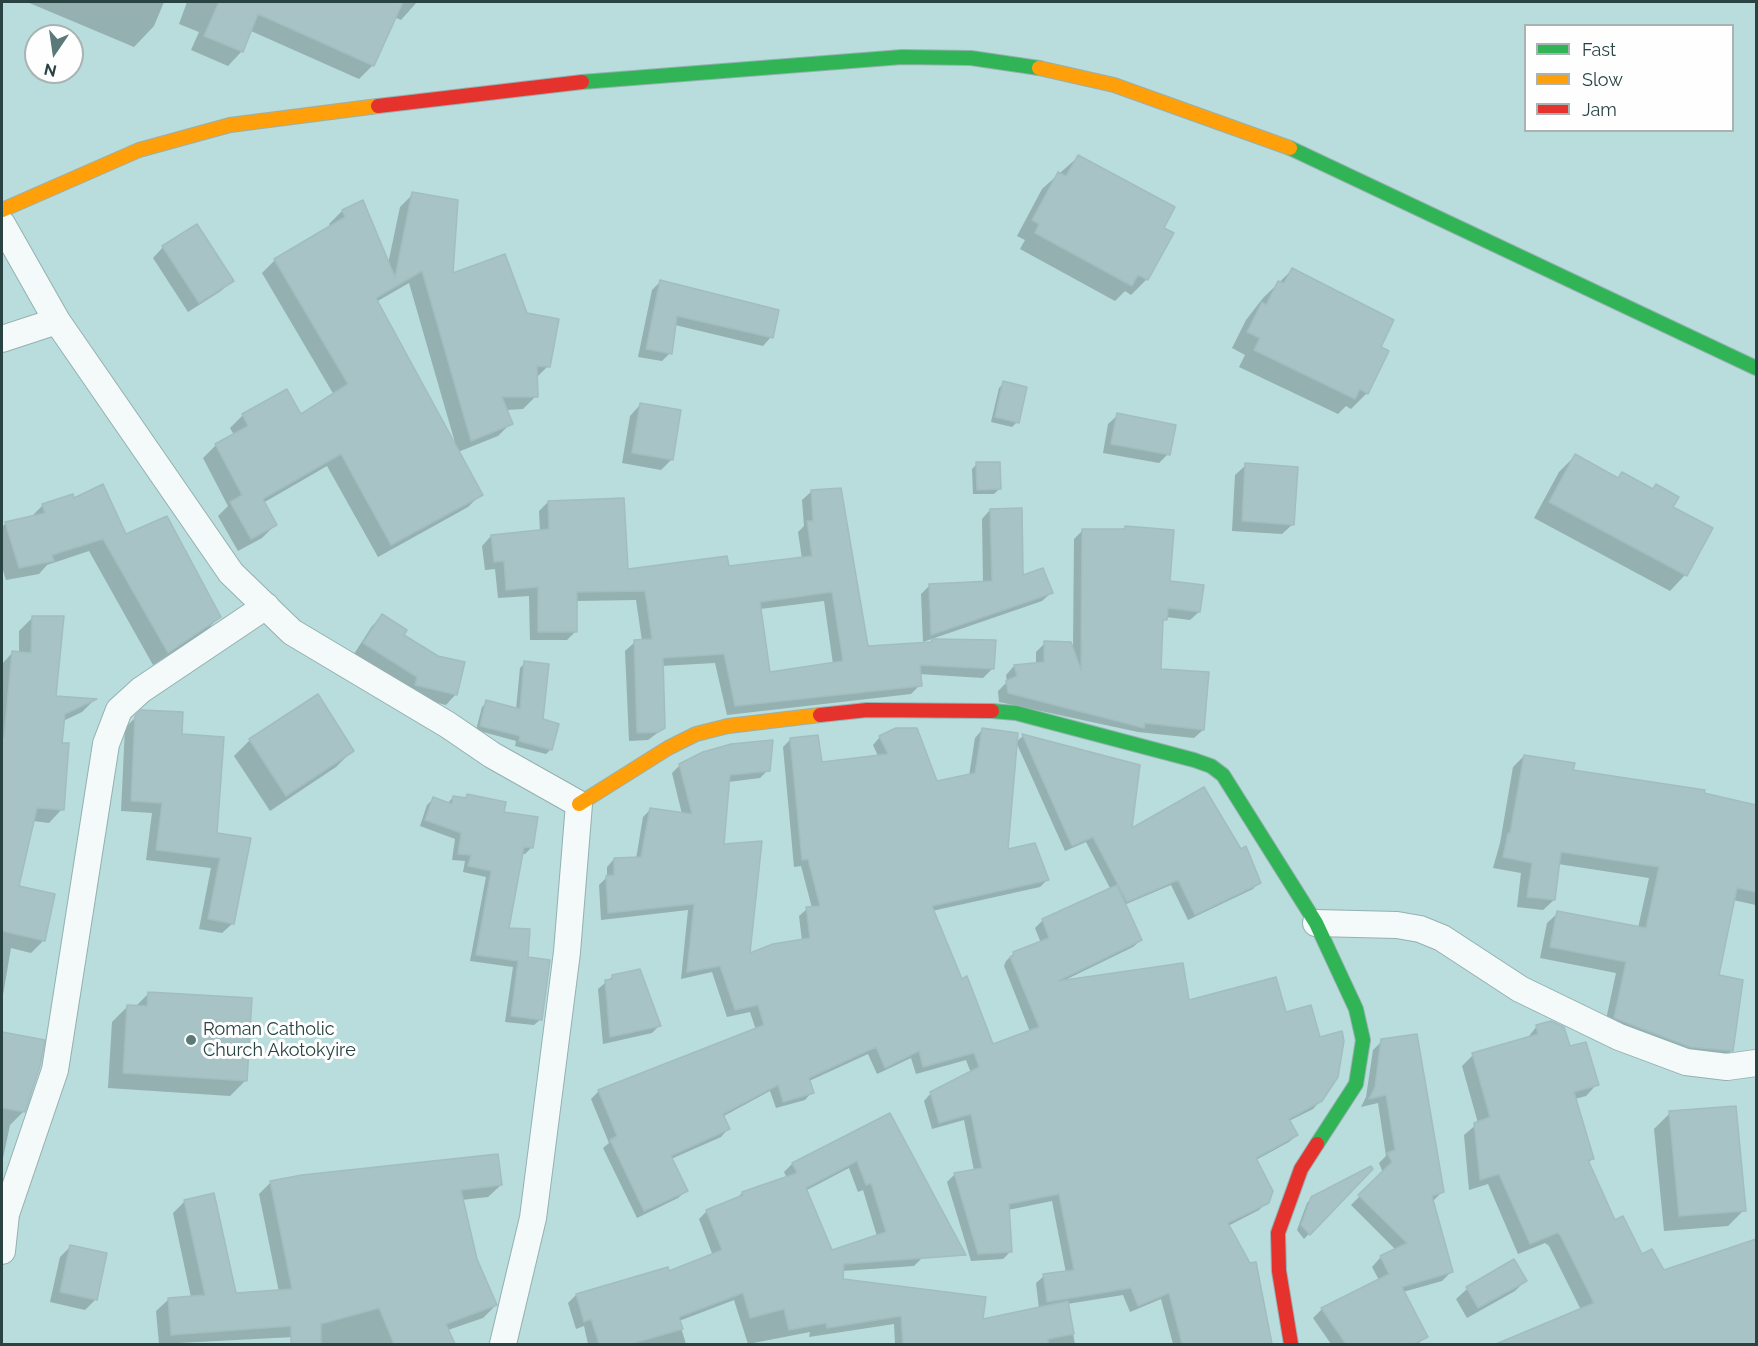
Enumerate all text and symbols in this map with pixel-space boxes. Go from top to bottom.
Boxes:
north arrow [24,24,84,84]
legend [1524,24,1734,132]
text: Fast [1582,39,1616,60]
text: N [42,59,58,81]
text: Slow [1582,69,1623,90]
text: Jam [1582,99,1617,120]
place label: Roman Catholic Church Akotokyire [203,1019,356,1062]
marker: Roman Catholic Church Akotokyire [184,1033,198,1047]

